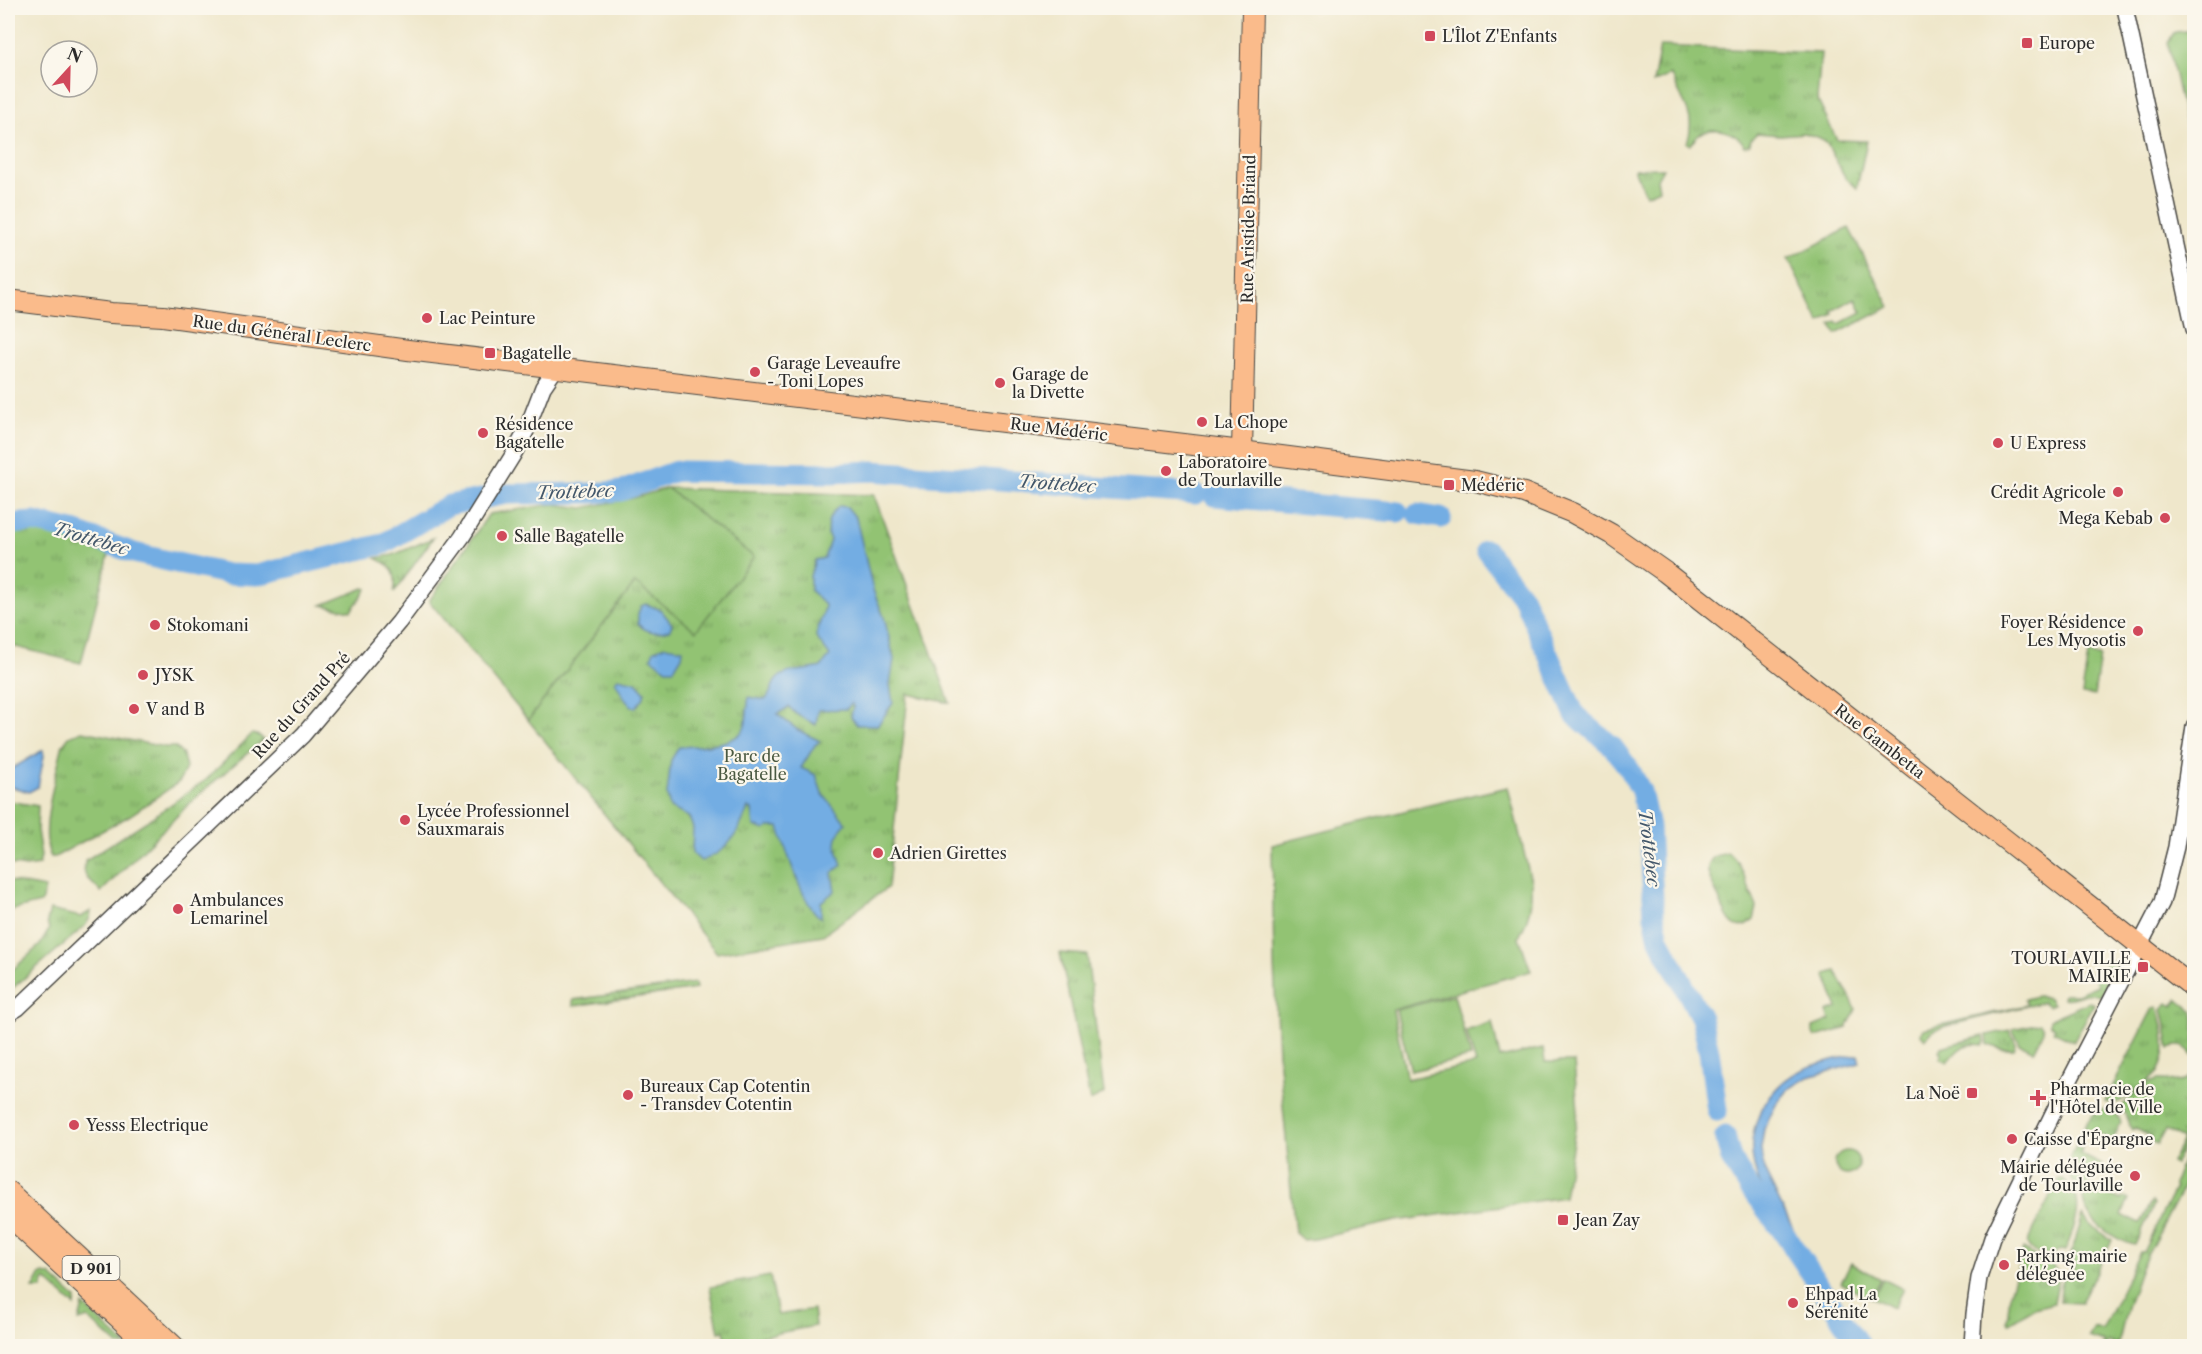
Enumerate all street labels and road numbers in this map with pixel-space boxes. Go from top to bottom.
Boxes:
street label: Rue Aristide Briand [1237,154,1259,304]
street label: Rue du Général Leclerc [191,311,373,355]
street label: Rue Médéric [1009,413,1109,445]
street label: Rue du Grand Pré [248,647,354,762]
street label: Rue Gambetta [1831,699,1930,783]
road number: D 901 [62,1256,119,1280]

